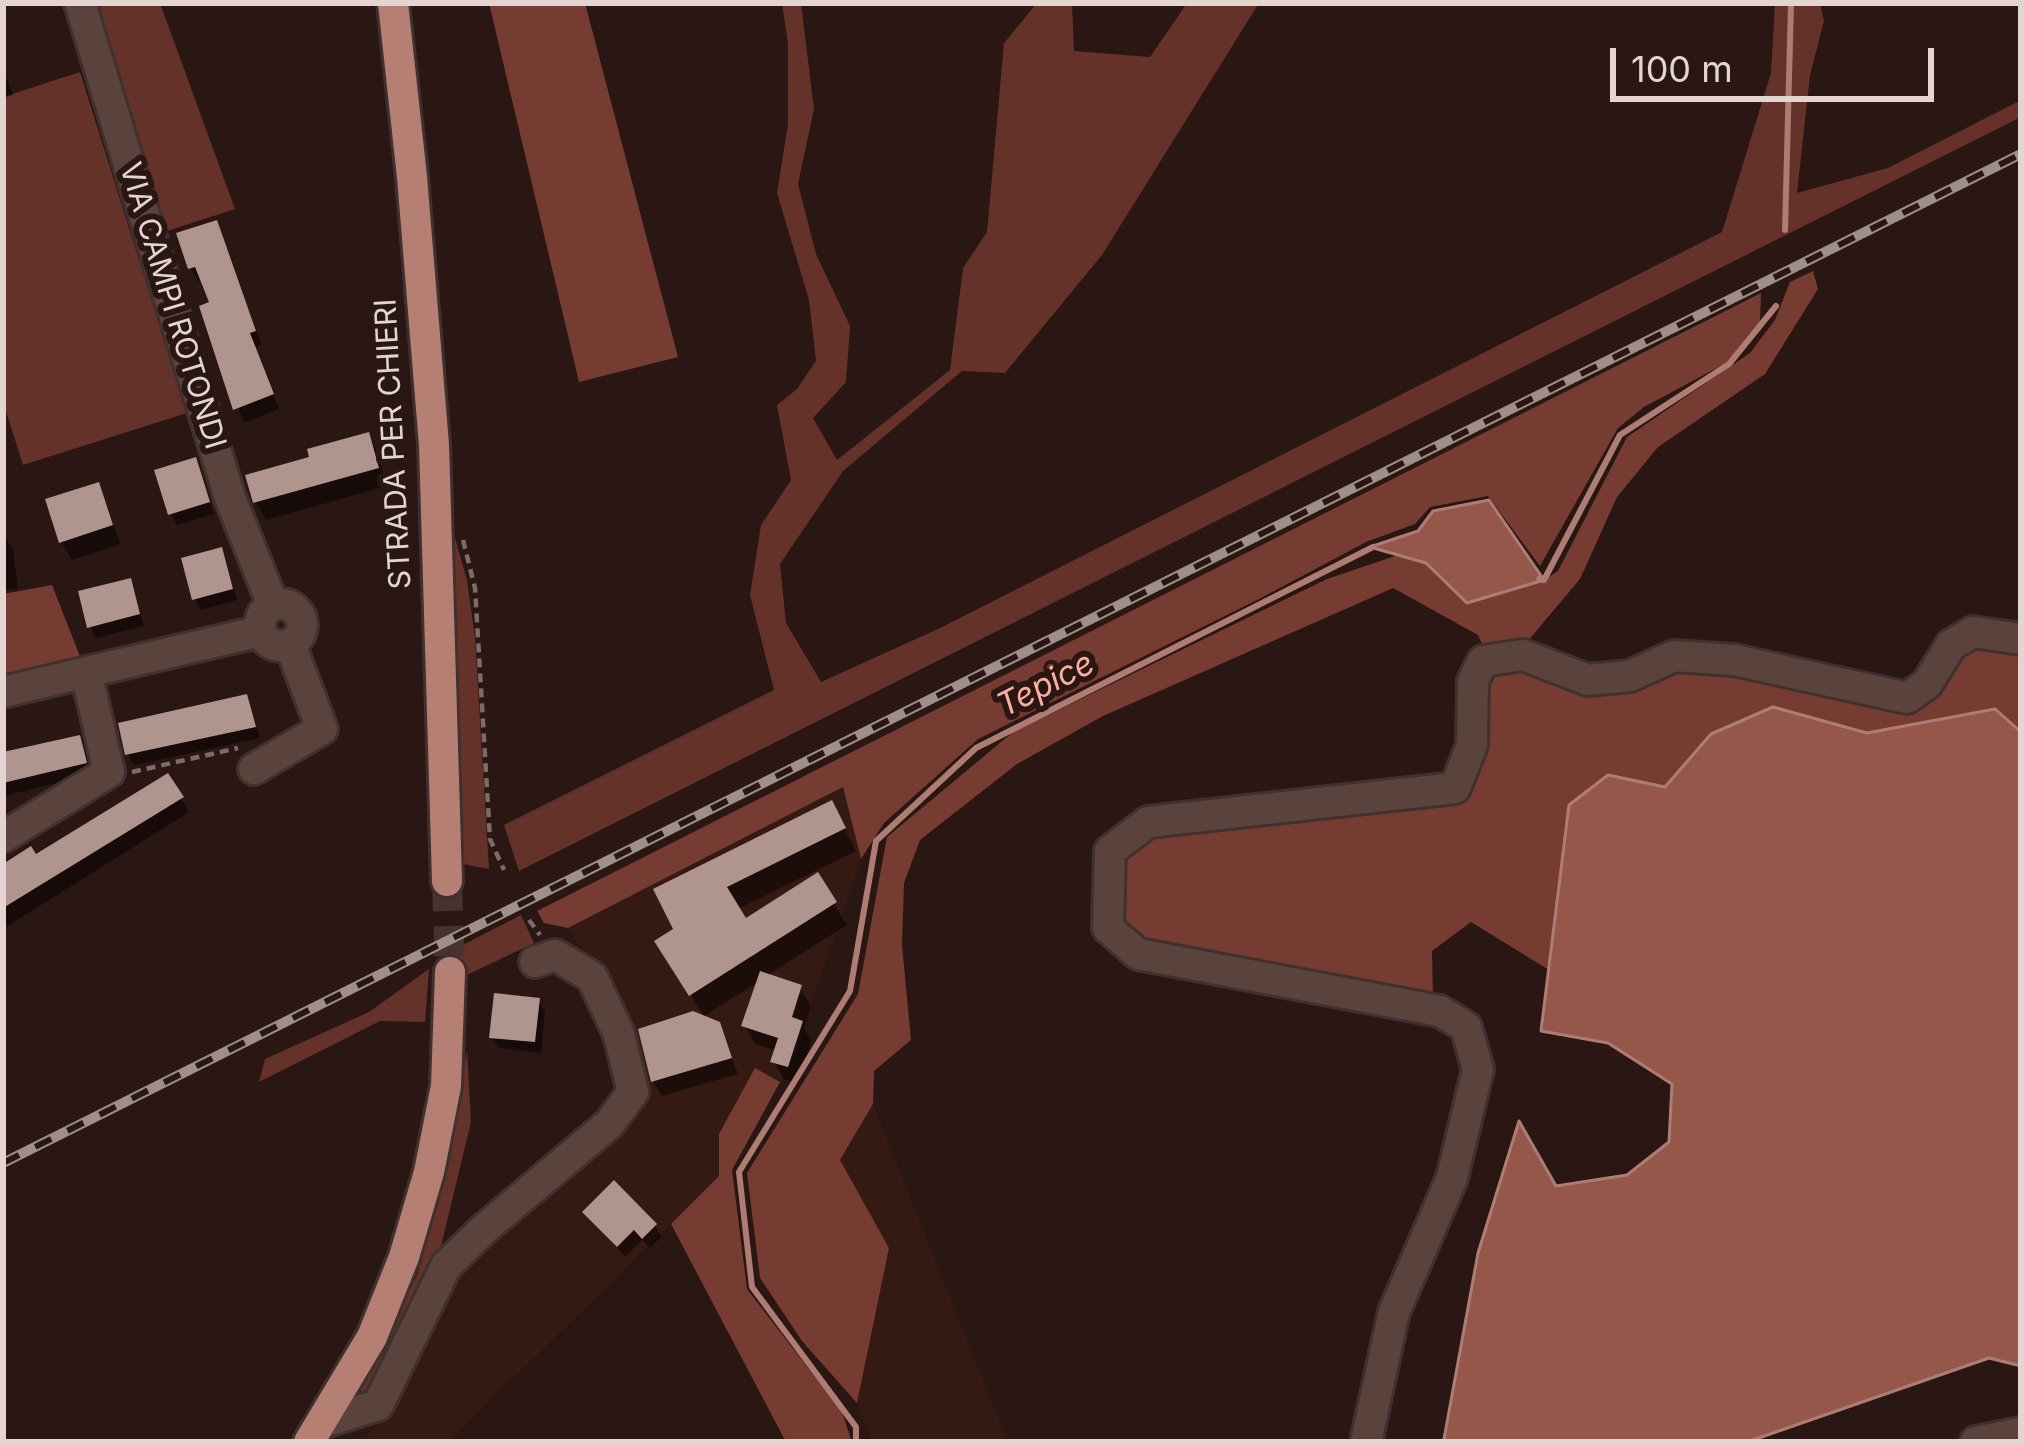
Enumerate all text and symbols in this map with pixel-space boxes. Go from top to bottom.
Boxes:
scale bar [1616,24,1940,98]
text: 100 m [1631,47,1733,91]
street label: VIA CAMPI ROTONDI [111,158,233,454]
street label: STRADA PER CHIERI [368,298,420,590]
water label: Tepice [991,644,1101,726]

